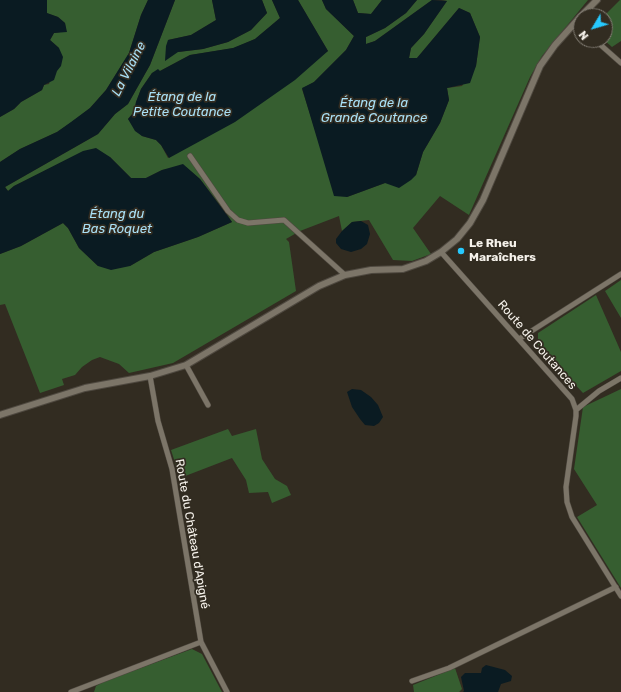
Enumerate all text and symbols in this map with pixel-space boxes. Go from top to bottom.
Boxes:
north arrow [573,8,613,48]
text: N [576,28,592,42]
water label: La Vilaine [109,39,149,99]
water label: Étang de la Petite Coutance [133,89,231,120]
water label: Étang de la Grande Coutance [321,95,427,126]
water label: Étang du Bas Roquet [82,206,152,237]
place label: Le Rheu Maraîchers [469,237,536,265]
marker: Le Rheu Maraîchers [456,246,466,256]
street label: Route de Coutances [494,298,580,392]
street label: Route du Château d'Apigné [172,458,212,610]

